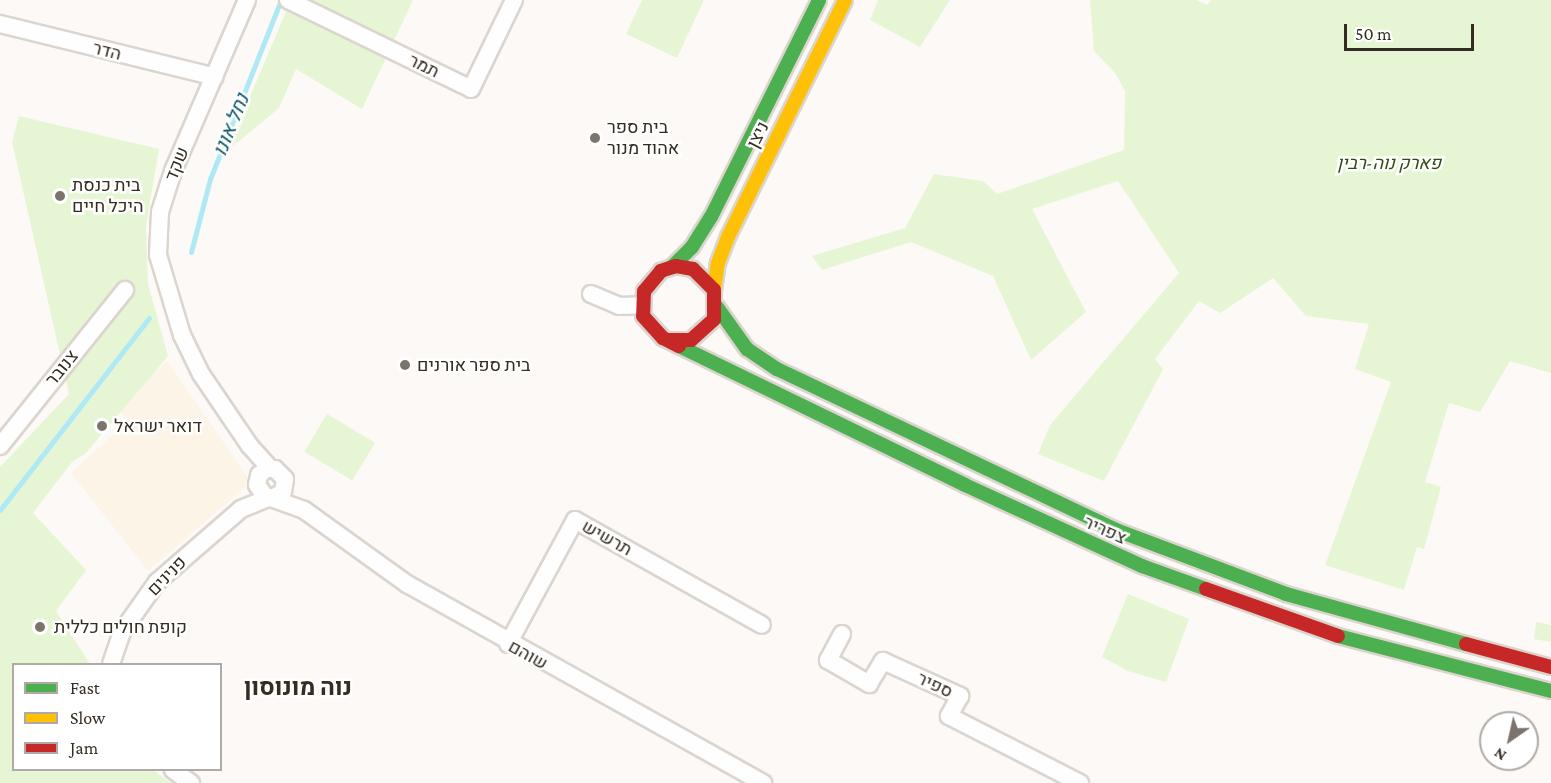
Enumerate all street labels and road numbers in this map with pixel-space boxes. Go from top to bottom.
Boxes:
street label: הדר [90,37,124,65]
street label: תמר [405,49,443,83]
street label: ניצן [742,118,774,152]
street label: שקד [160,144,194,184]
street label: צנובר [41,346,83,390]
street label: צפריר [1080,511,1130,549]
street label: תרשיש [578,515,636,561]
street label: פנינים [143,552,191,600]
street label: שוהם [505,635,551,675]
street label: ספיר [914,667,956,703]

